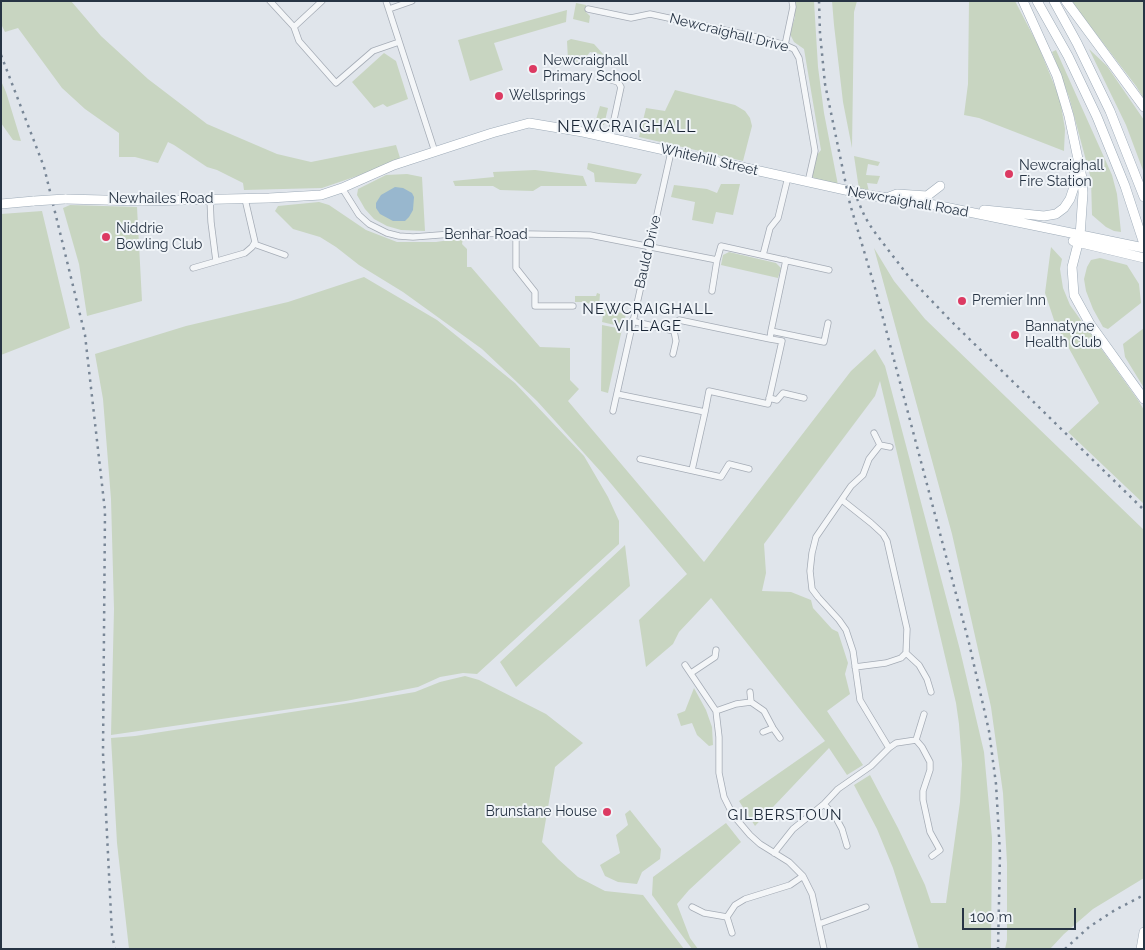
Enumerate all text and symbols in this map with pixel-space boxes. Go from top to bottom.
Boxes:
street label: Newcraighall Drive [668,10,790,56]
place label: Newcraighall Primary School [543,53,641,85]
marker: Newcraighall Primary School [527,63,539,75]
place label: Wellsprings [509,88,585,104]
marker: Wellsprings [493,90,505,102]
district label: NEWCRAIGHALL [556,117,698,137]
street label: Whitehill Street [658,141,760,179]
place label: Newcraighall Fire Station [1019,158,1104,190]
marker: Newcraighall Fire Station [1003,168,1015,180]
street label: Newcraighall Road [846,183,970,221]
street label: Newhailes Road [109,191,213,207]
street label: Bauld Drive [631,214,665,290]
place label: Niddrie Bowling Club [116,221,202,253]
street label: Benhar Road [444,227,528,243]
marker: Niddrie Bowling Club [100,231,112,243]
place label: Premier Inn [972,293,1046,309]
marker: Premier Inn [956,295,968,307]
district label: NEWCRAIGHALL VILLAGE [581,300,715,335]
place label: Bannatyne Health Club [1025,319,1102,352]
marker: Bannatyne Health Club [1009,329,1021,341]
place label: Brunstane House [485,804,597,820]
marker: Brunstane House [601,806,613,818]
district label: GILBERSTOUN [726,806,844,824]
scale bar [965,898,1079,930]
text: 100 m [970,908,1012,926]

